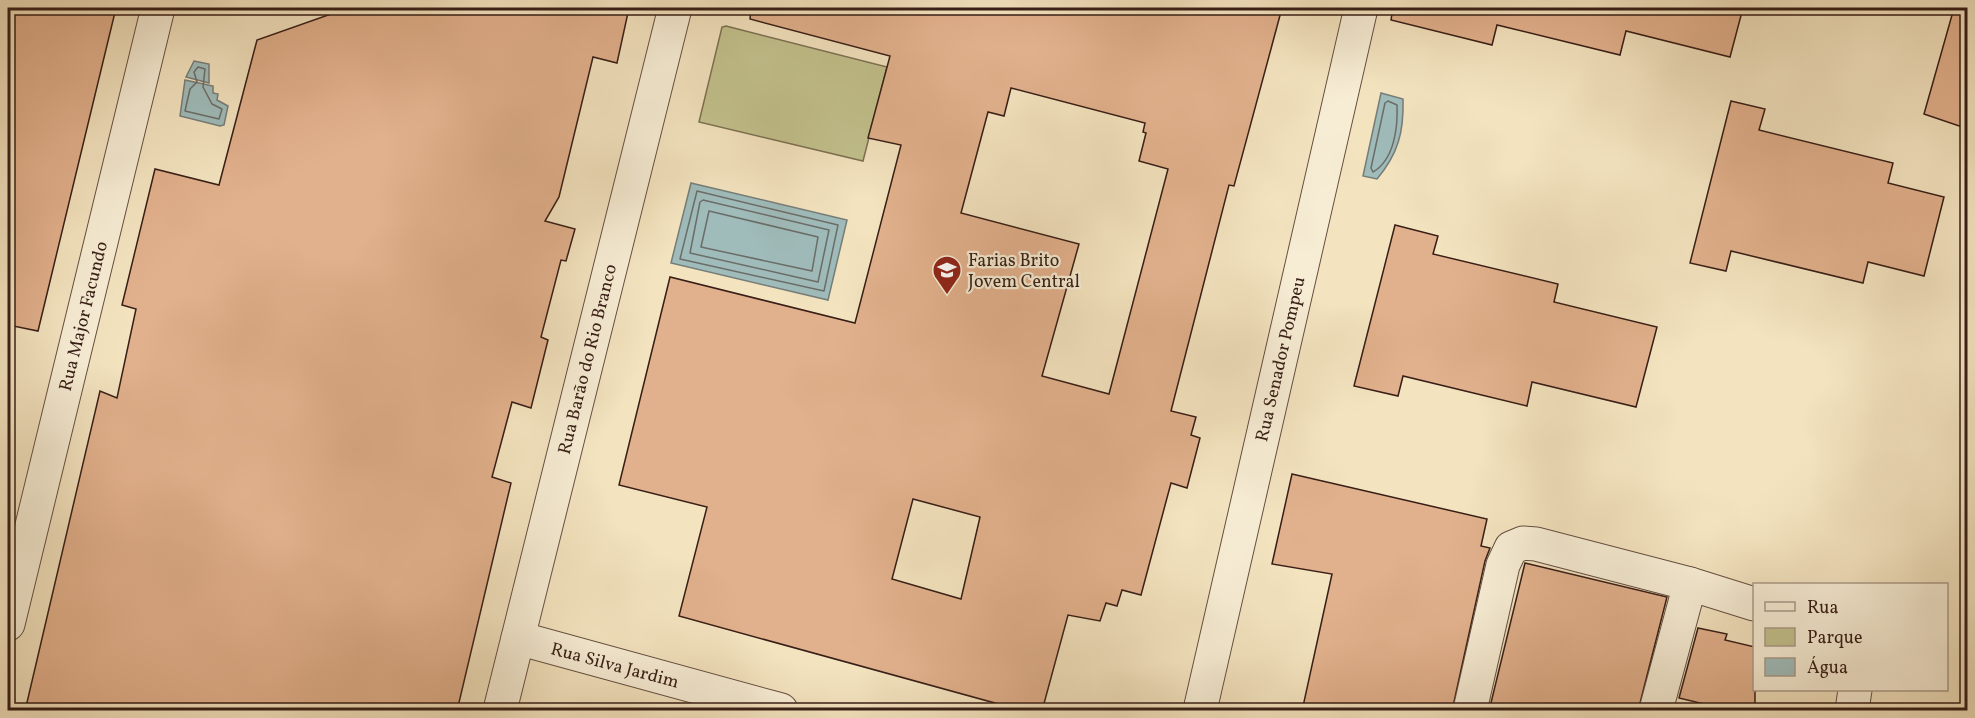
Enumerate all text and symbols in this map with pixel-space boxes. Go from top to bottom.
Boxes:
street label: Rua Major Facundo [54,239,115,394]
place label: Farias Brito Jovem Central [968,249,1080,295]
school or university icon: Farias Brito Jovem Central [931,254,963,296]
street label: Rua Barão do Rio Branco [553,262,624,457]
street label: Rua Senador Pompeu [1250,274,1313,444]
legend [1753,583,1948,691]
text: Rua [1807,596,1838,621]
text: Parque [1807,626,1862,651]
street label: Rua Silva Jardim [548,637,682,696]
text: Água [1807,656,1848,681]

